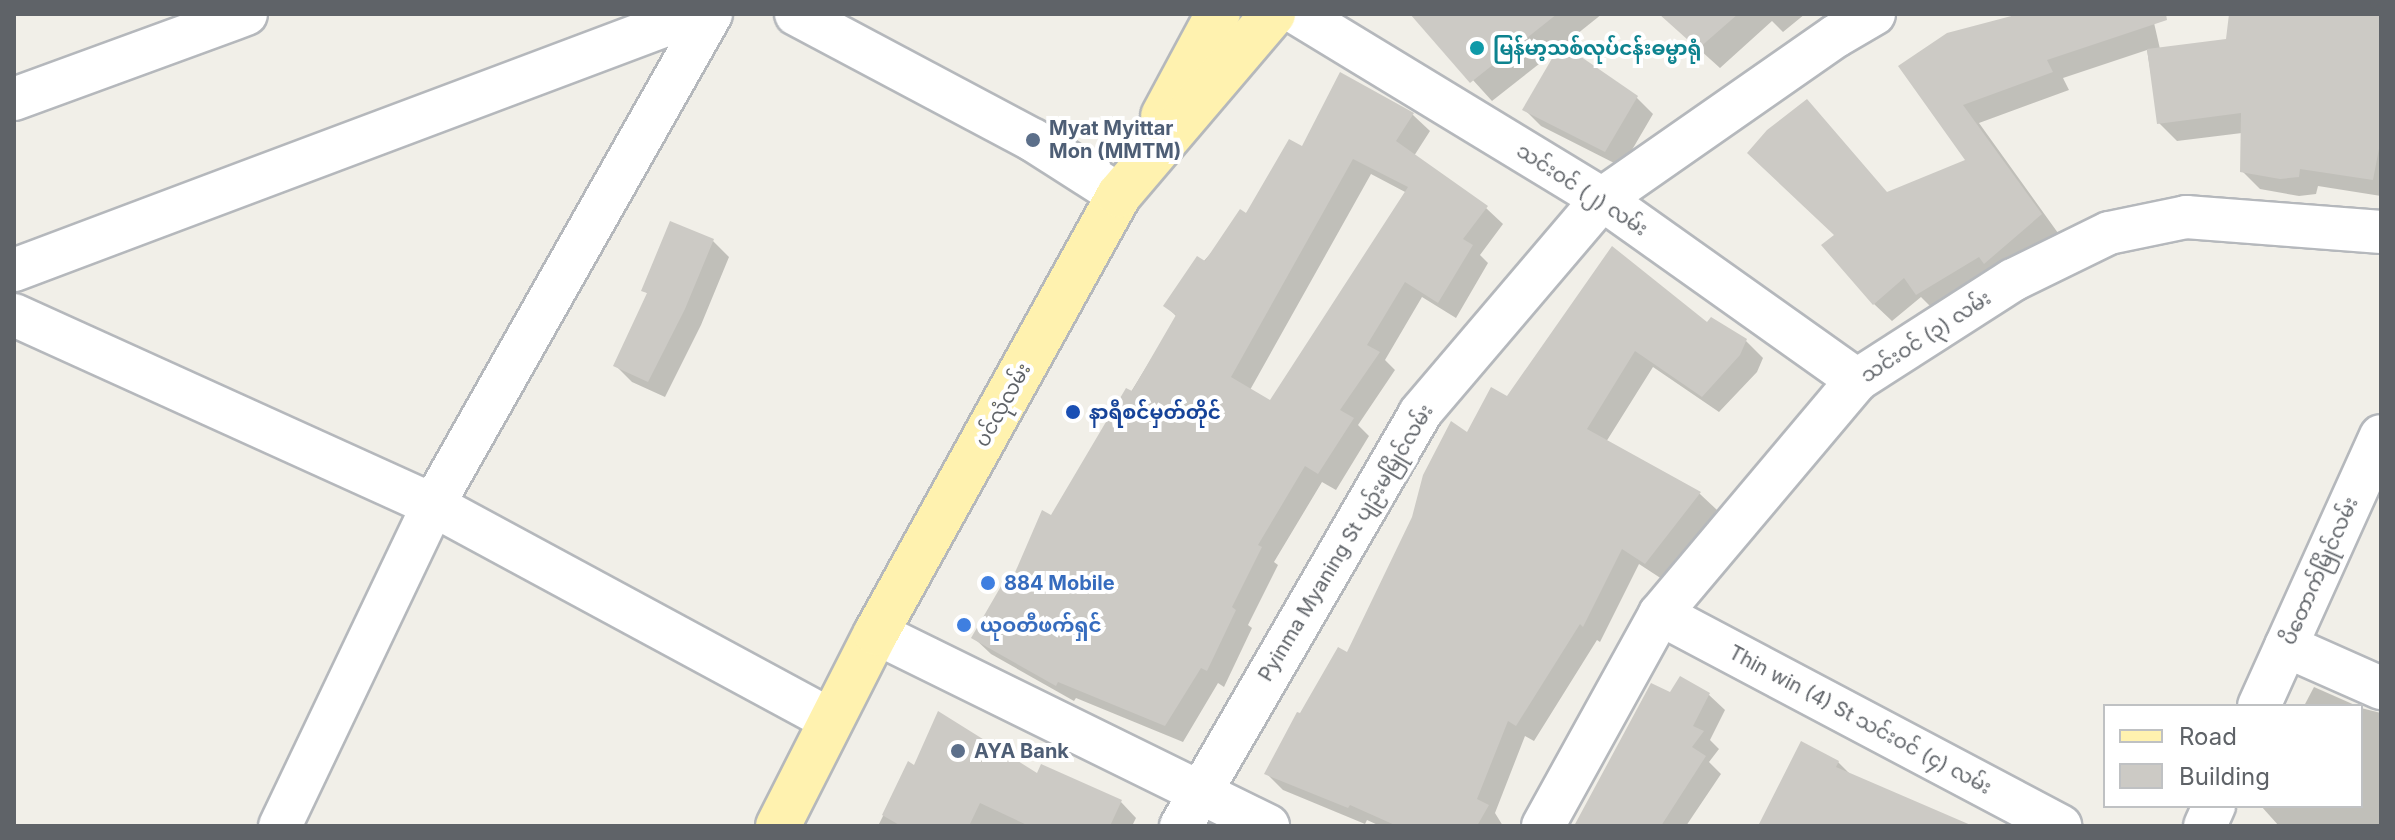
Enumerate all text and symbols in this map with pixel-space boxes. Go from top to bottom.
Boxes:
place label: မြန်မာ့သစ်လုပ်ငန်းဓမ္မာရုံ [1493,36,1701,60]
marker: မြန်မာ့သစ်လုပ်ငန်းဓမ္မာရုံ [1468,39,1486,57]
place label: Myat Myittar Mon (MMTM) [1049,116,1181,163]
marker: Myat Myittar Mon (MMTM) [1024,131,1042,149]
street label: သင်းဝင် (၂) လမ်း [1512,139,1652,241]
street label: သင်းဝင် (၃) လမ်း [1857,286,1995,388]
street label: ပင်လုံလမ်း [970,359,1036,451]
place label: နာရီစင်မှတ်တိုင် [1089,400,1221,424]
street label: Pyinma Myaning St ပျဉ်းမမြိုင်လမ်း [1254,400,1438,686]
marker: နာရီစင်မှတ်တိုင် [1064,403,1082,421]
street label: ပိတောက်မြိုင်လမ်း [2277,493,2363,649]
place label: 884 Mobile [1004,571,1115,595]
marker: 884 Mobile [979,574,997,592]
place label: ယုဝတီဖက်ရှင် [980,613,1102,637]
marker: ယုဝတီဖက်ရှင် [955,616,973,634]
street label: Thin win (4) St သင်းဝင် (၄) လမ်း [1725,640,1995,800]
legend [2103,704,2363,808]
text: Road [2179,722,2237,751]
place label: AYA Bank [974,739,1069,763]
marker: AYA Bank [949,742,967,760]
text: Building [2179,762,2270,791]

